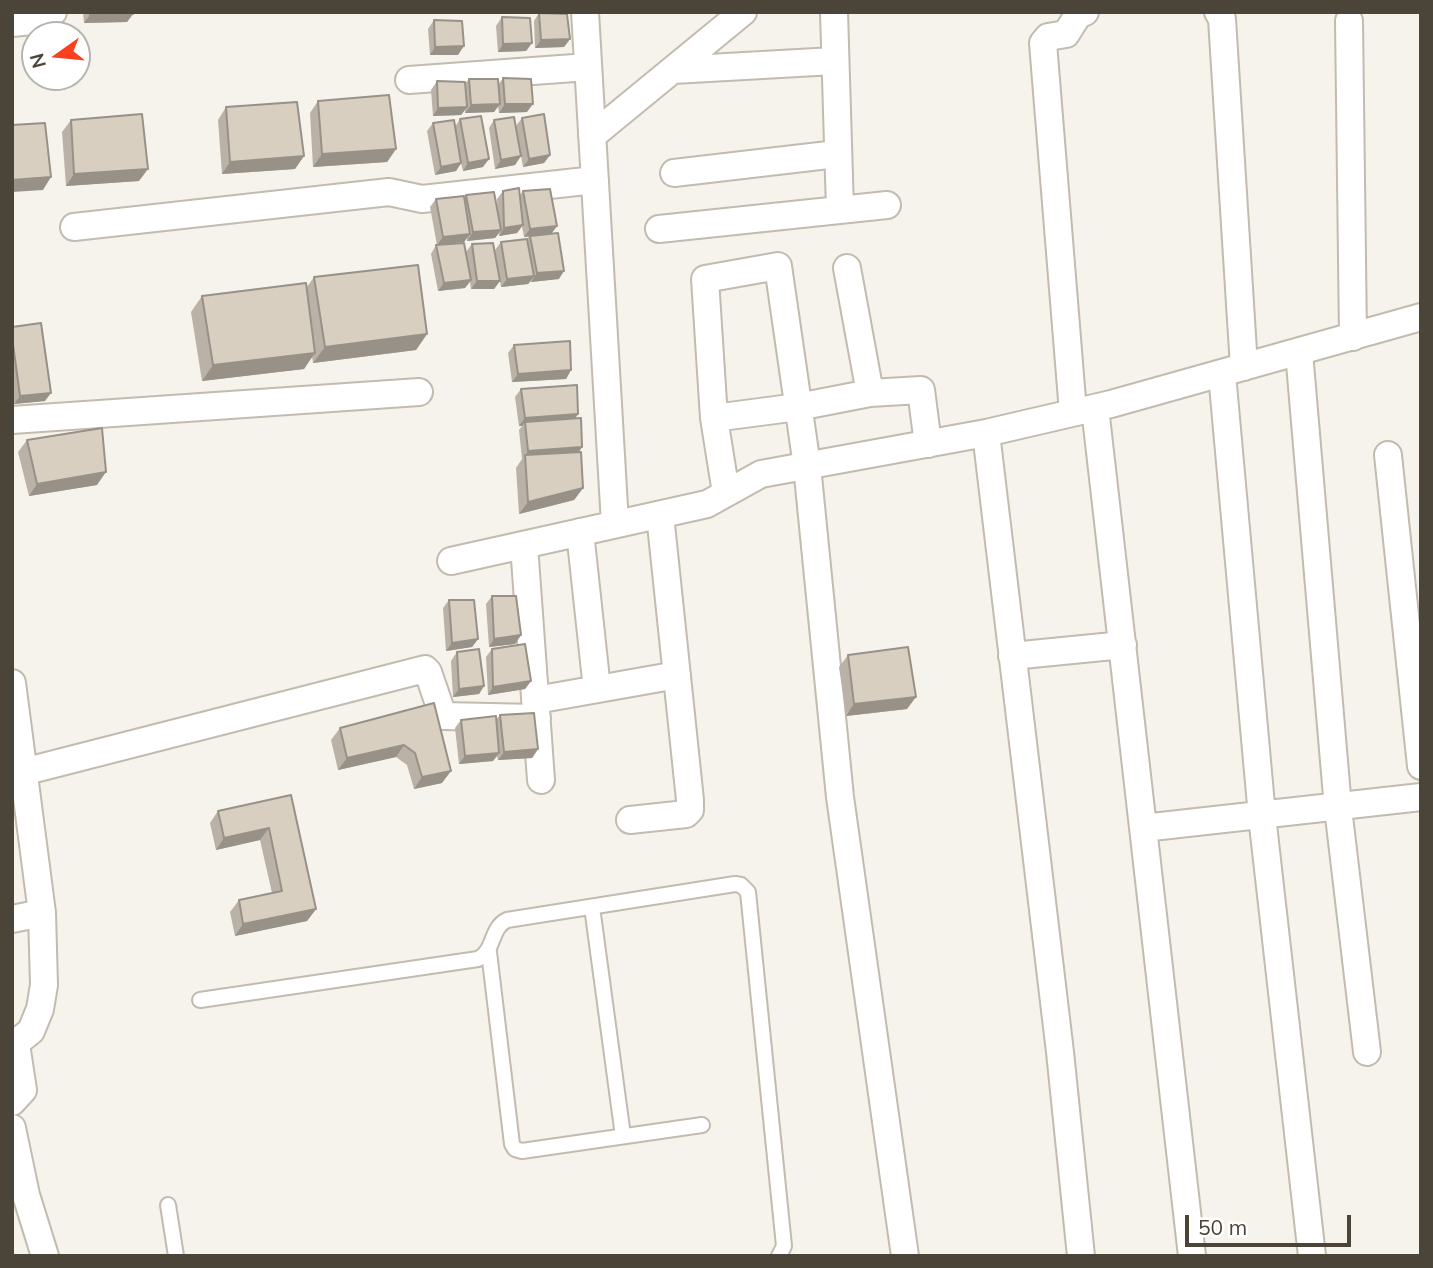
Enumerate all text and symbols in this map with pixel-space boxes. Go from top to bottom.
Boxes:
north arrow [21,21,91,91]
text: N [24,51,51,71]
scale bar [1188,1202,1354,1246]
text: 50 m [1198,1214,1247,1240]

